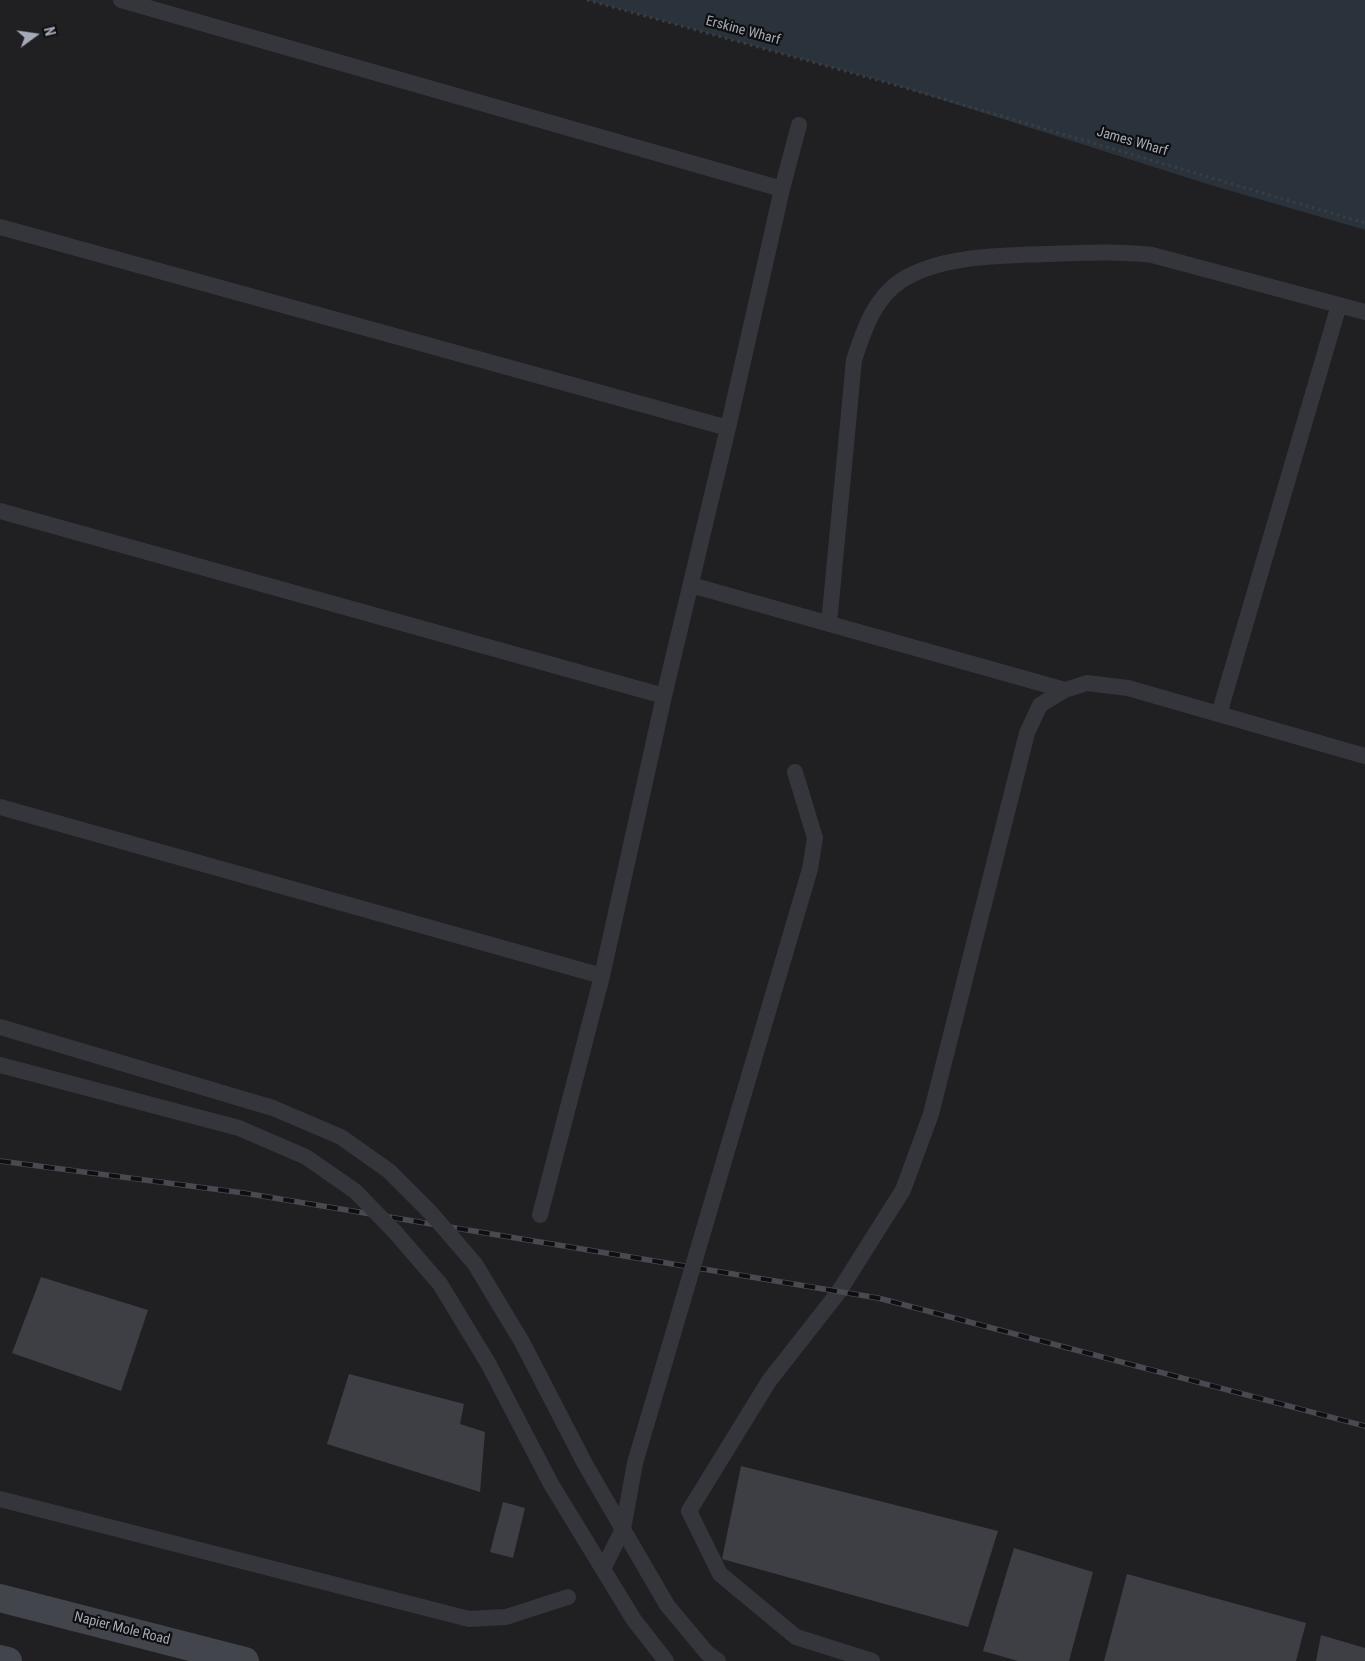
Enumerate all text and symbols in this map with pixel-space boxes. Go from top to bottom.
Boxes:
north arrow [10,10,60,60]
street label: Erskine Wharf [704,13,782,49]
text: N [41,25,58,37]
street label: James Wharf [1095,124,1169,160]
street label: Napier Mole Road [72,1609,172,1649]

